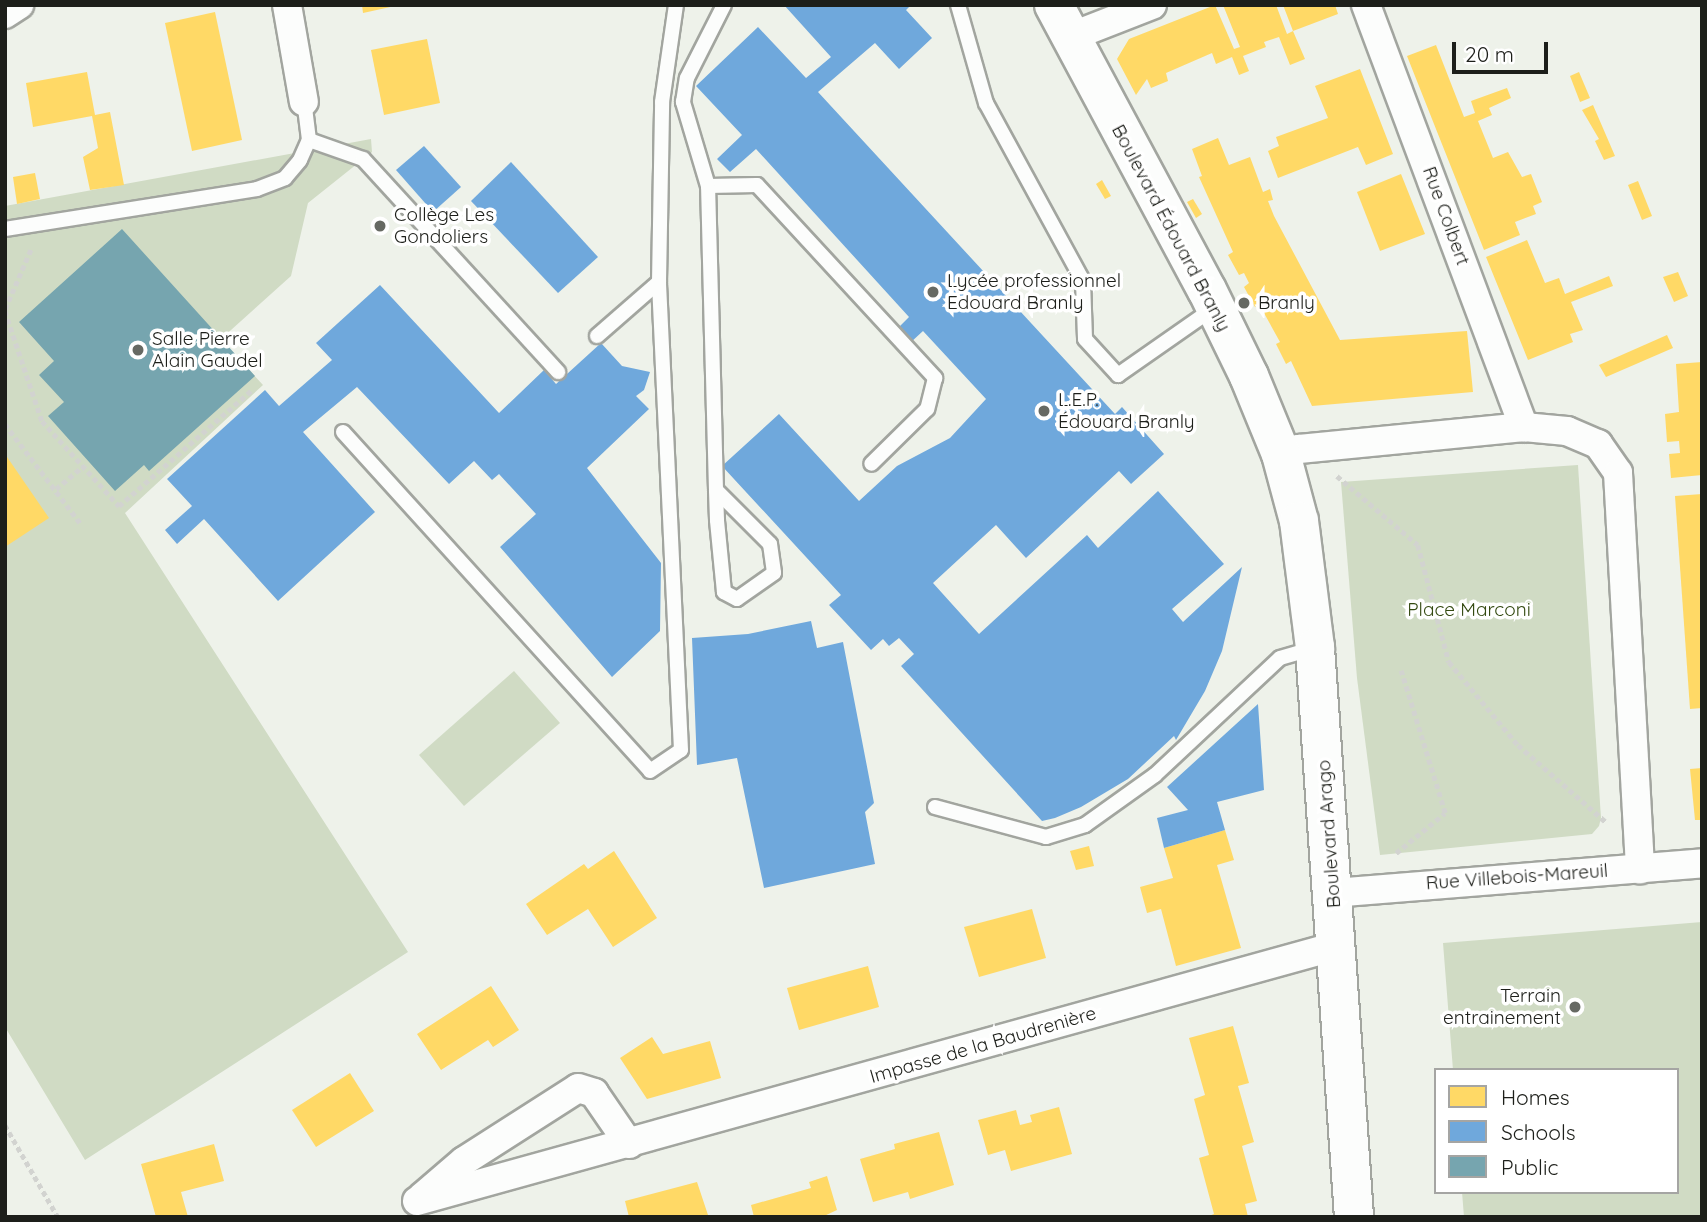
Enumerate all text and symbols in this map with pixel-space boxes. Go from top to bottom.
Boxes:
scale bar [1455,28,1551,72]
text: 20 m [1465,41,1514,67]
street label: Boulevard Édouard Branly [1107,121,1235,335]
street label: Rue Colbert [1418,163,1474,269]
place label: Collège Les Gondoliers [394,204,494,248]
marker: Collège Les Gondoliers [372,218,388,234]
place label: Lycée professionnel Edouard Branly [947,270,1121,314]
marker: Lycée professionnel Edouard Branly [925,284,941,300]
place label: Branly [1258,292,1315,314]
marker: Branly [1236,295,1252,311]
place label: Salle Pierre Alain Gaudel [152,328,263,372]
marker: Salle Pierre Alain Gaudel [130,342,146,358]
place label: L.E.P. Édouard Branly [1058,389,1195,433]
marker: L.E.P. Édouard Branly [1036,403,1052,419]
park label: Place Marconi [1407,599,1531,621]
street label: Boulevard Arago [1312,759,1346,909]
street label: Rue Villebois-Mareuil [1425,859,1609,895]
place label: Terrain entrainement [1443,985,1561,1029]
marker: Terrain entrainement [1567,999,1583,1015]
street label: Impasse de la Baudrenière [867,1002,1099,1088]
legend [1434,1068,1679,1194]
text: Homes [1501,1084,1570,1110]
text: Schools [1501,1119,1576,1145]
text: Public [1501,1154,1558,1180]

